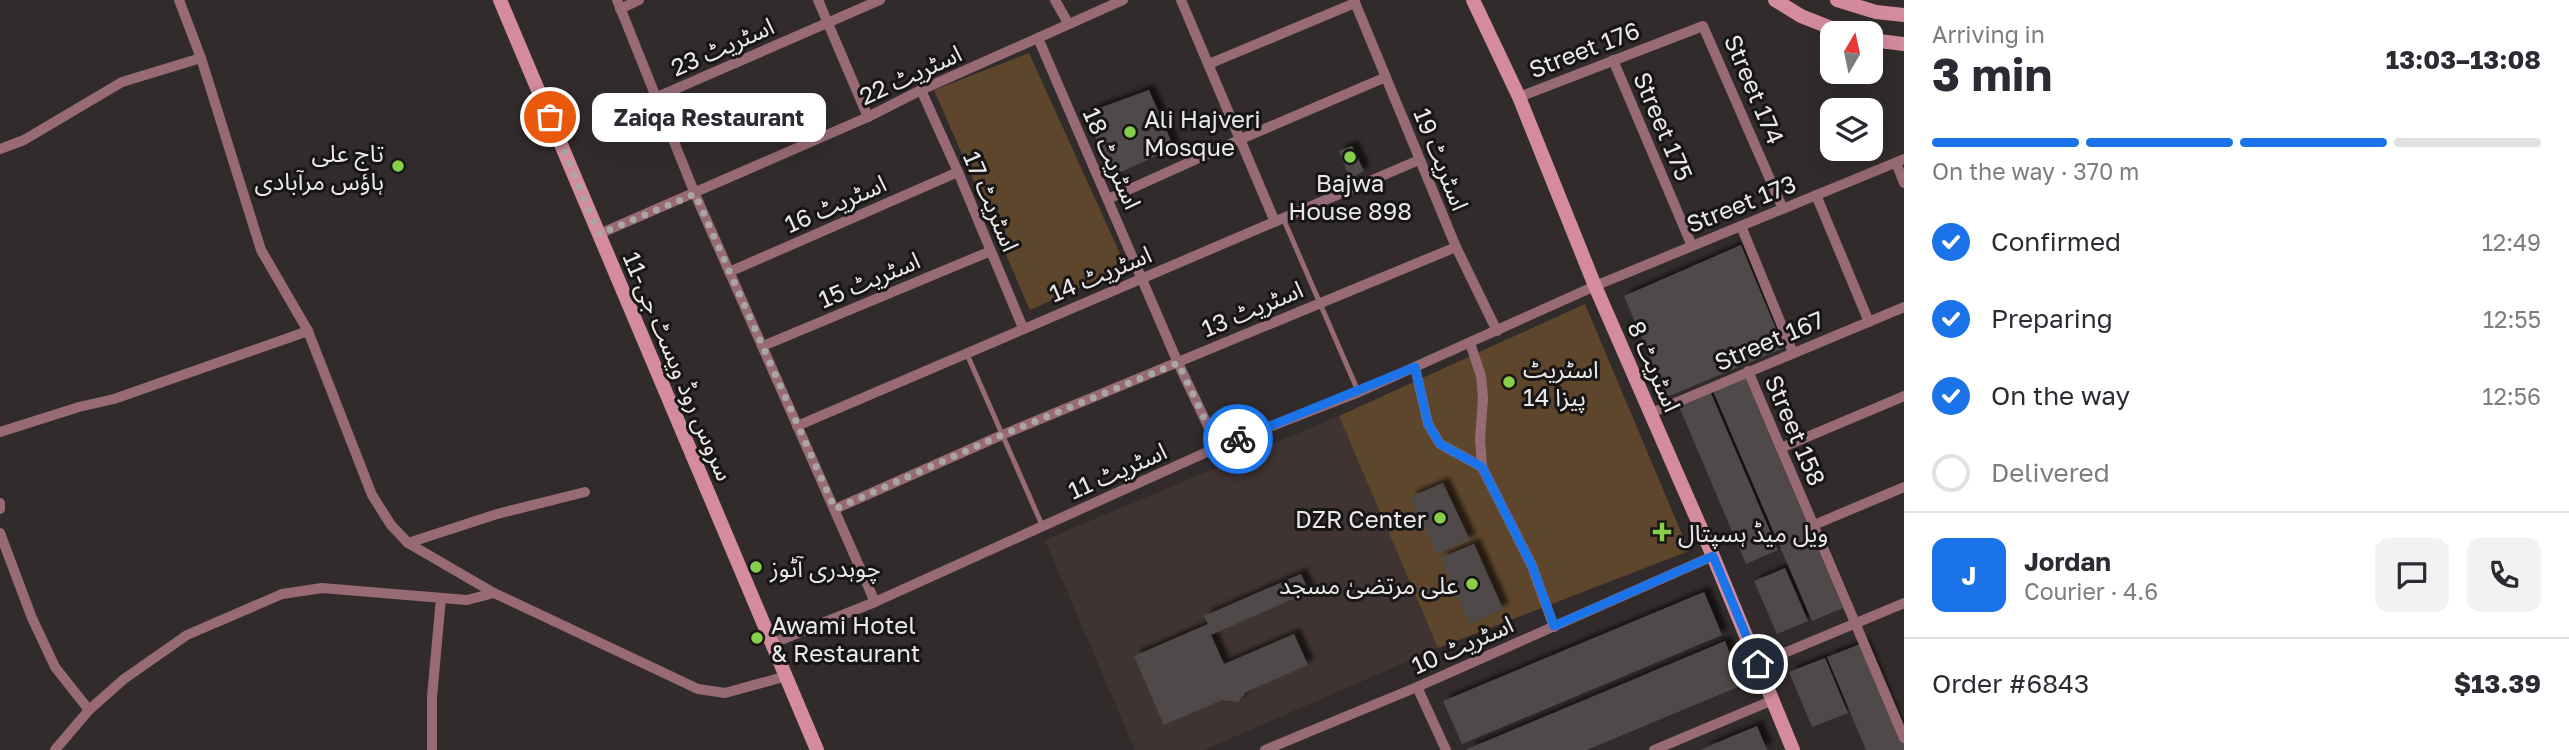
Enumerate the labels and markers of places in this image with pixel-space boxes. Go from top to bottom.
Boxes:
pin [520,87,580,147]
callout: Zaiqa Restaurant [592,92,826,142]
place label: Ali Hajveri Mosque [1144,104,1261,161]
marker: Ali Hajveri Mosque [1122,124,1138,140]
place label: تاج علی ہاؤس مرآبادی [255,138,384,196]
marker: Bajwa House 898 [1342,149,1358,165]
marker: تاج علی ہاؤس مرآبادی [390,158,406,174]
place label: Bajwa House 898 [1288,168,1412,225]
place label: اسٹریٹ 14 پیزا [1523,354,1599,413]
marker: اسٹریٹ 14 پیزا [1501,374,1517,390]
place label: DZR Center [1295,504,1426,533]
marker: DZR Center [1432,510,1448,526]
place label: ویل میڈ ہسپتال [1678,518,1828,549]
marker: ویل میڈ ہسپتال [1652,522,1672,542]
place label: چوہدری آٹوز [769,553,881,584]
marker: چوہدری آٹوز [748,559,764,575]
place label: علی مرتضیٰ مسجد [1279,570,1458,600]
marker: علی مرتضیٰ مسجد [1464,576,1480,592]
place label: Awami Hotel & Restaurant [771,610,920,667]
marker: Awami Hotel & Restaurant [749,630,765,646]
pin [1728,634,1788,694]

